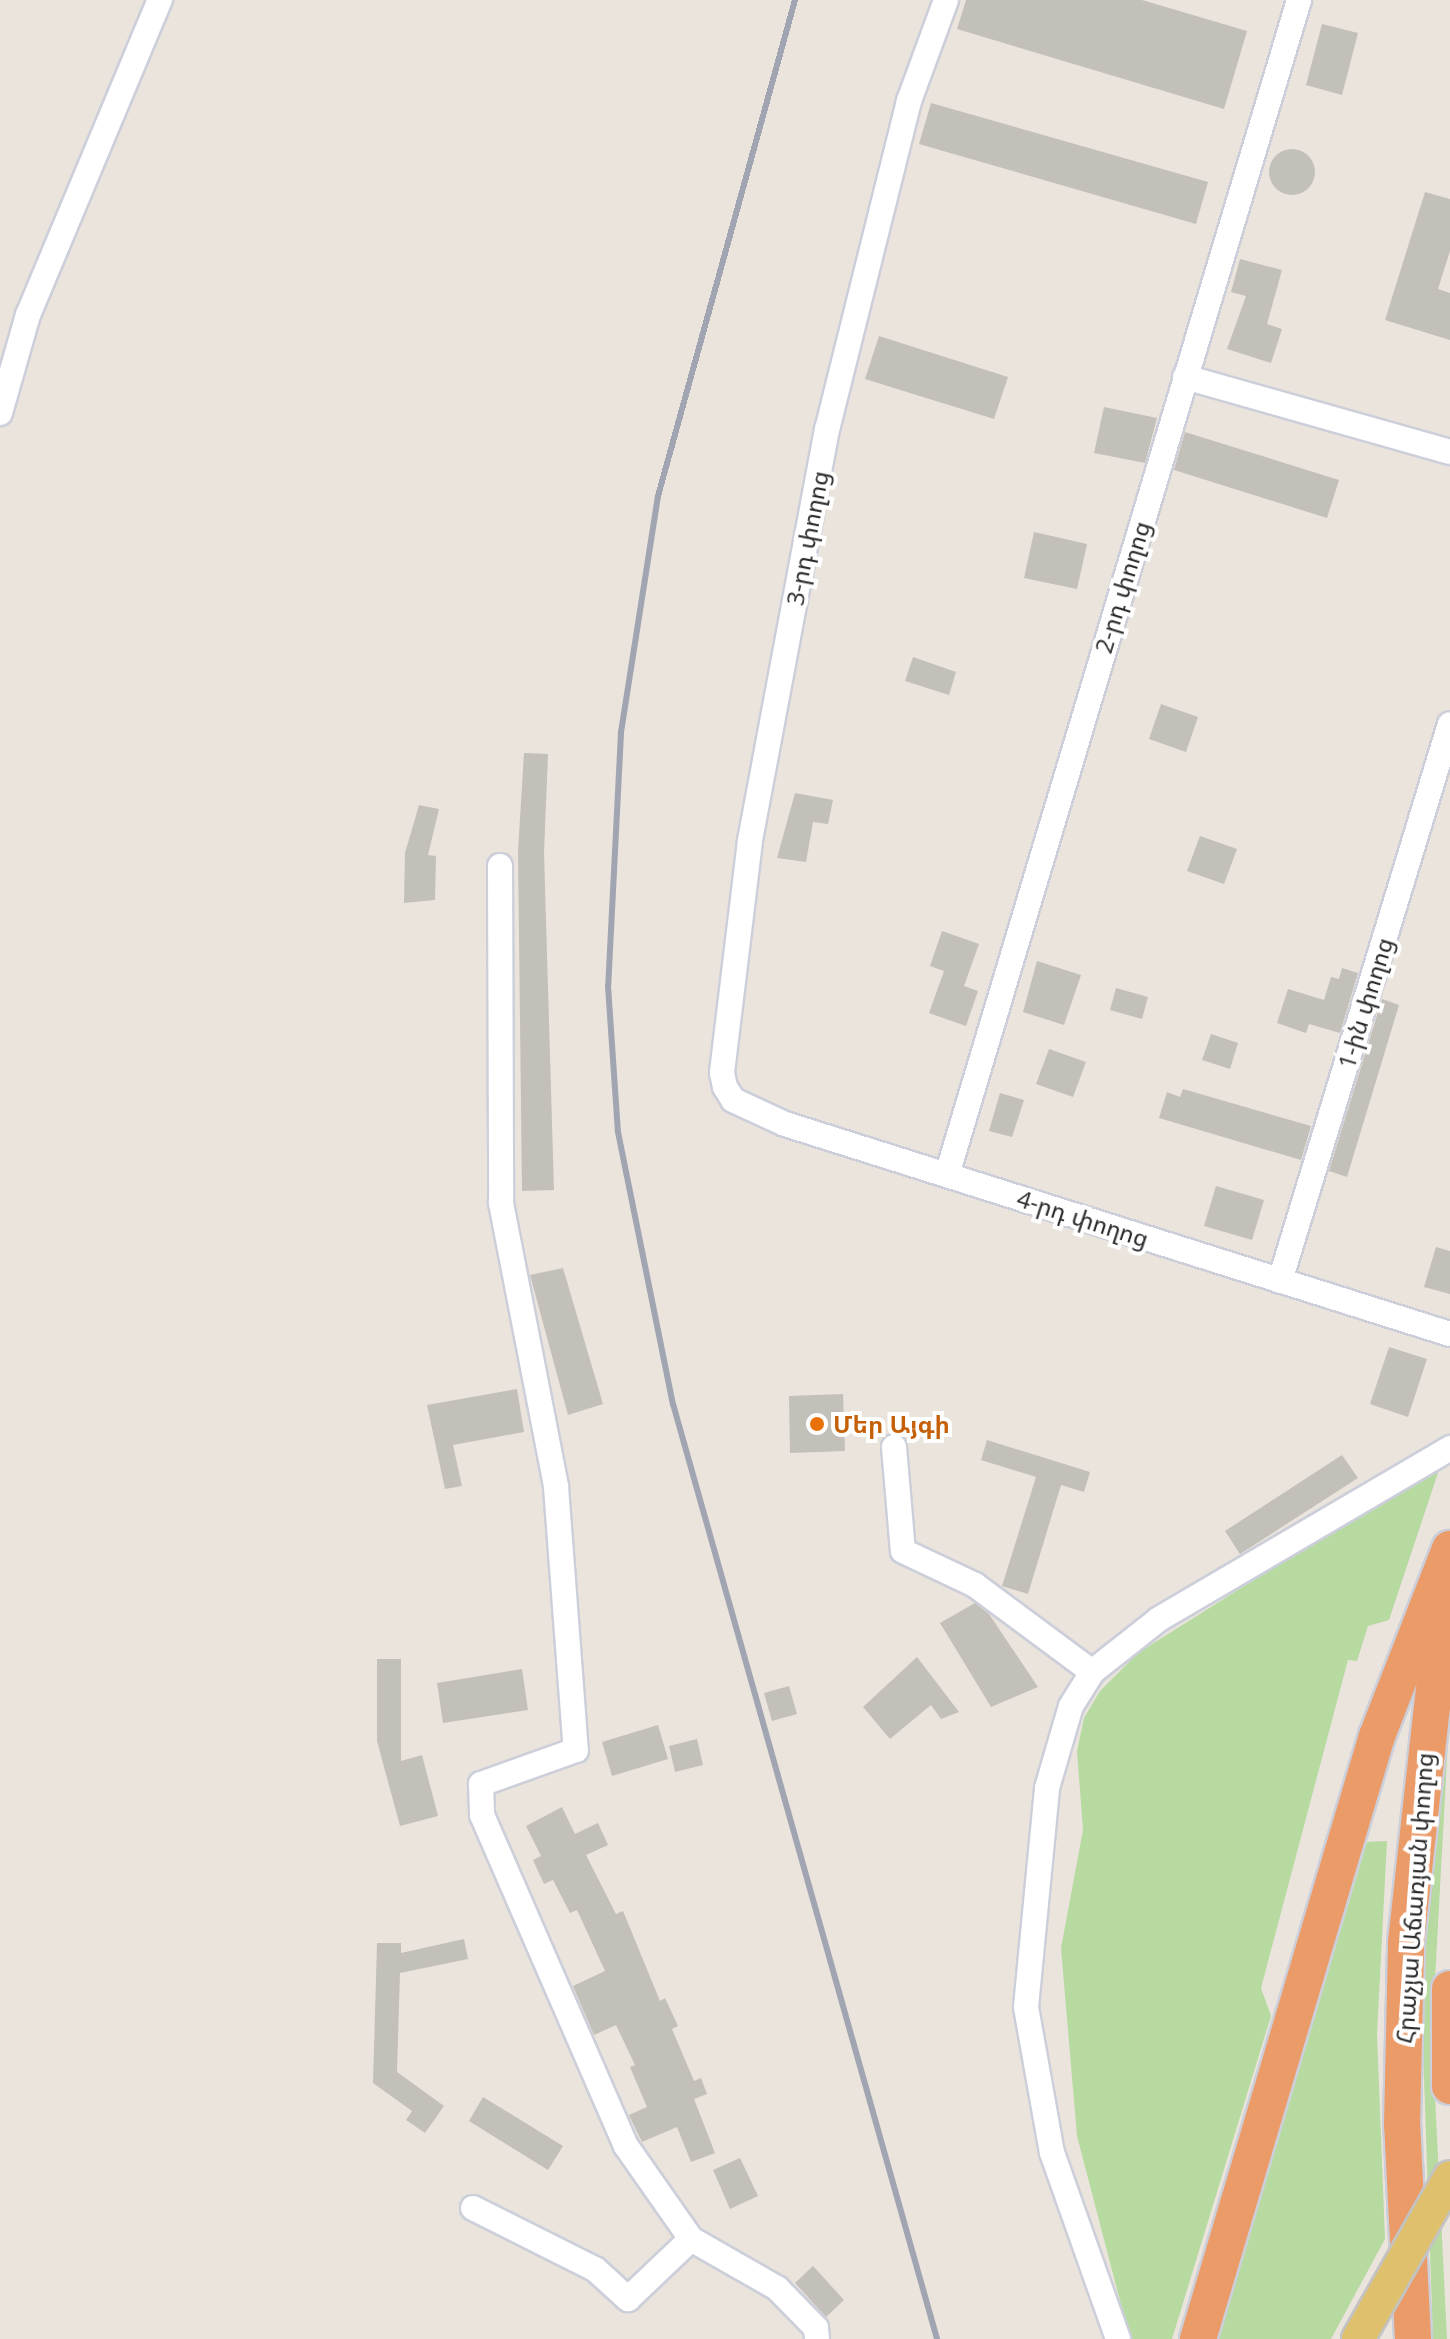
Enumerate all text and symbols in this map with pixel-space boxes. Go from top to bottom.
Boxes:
street label: 3-րդ փողոց [780,468,834,608]
street label: 2-րդ փողոց [1088,518,1156,656]
street label: 1-ին փողոց [1331,934,1399,1072]
street label: 4-րդ փողոց [1014,1183,1152,1253]
place label: Մեր Այգի [833,1410,950,1438]
marker: Մեր Այգի [808,1415,826,1433]
street label: Հրաչյա Աճառյան փողոց [1389,1752,1439,2044]

